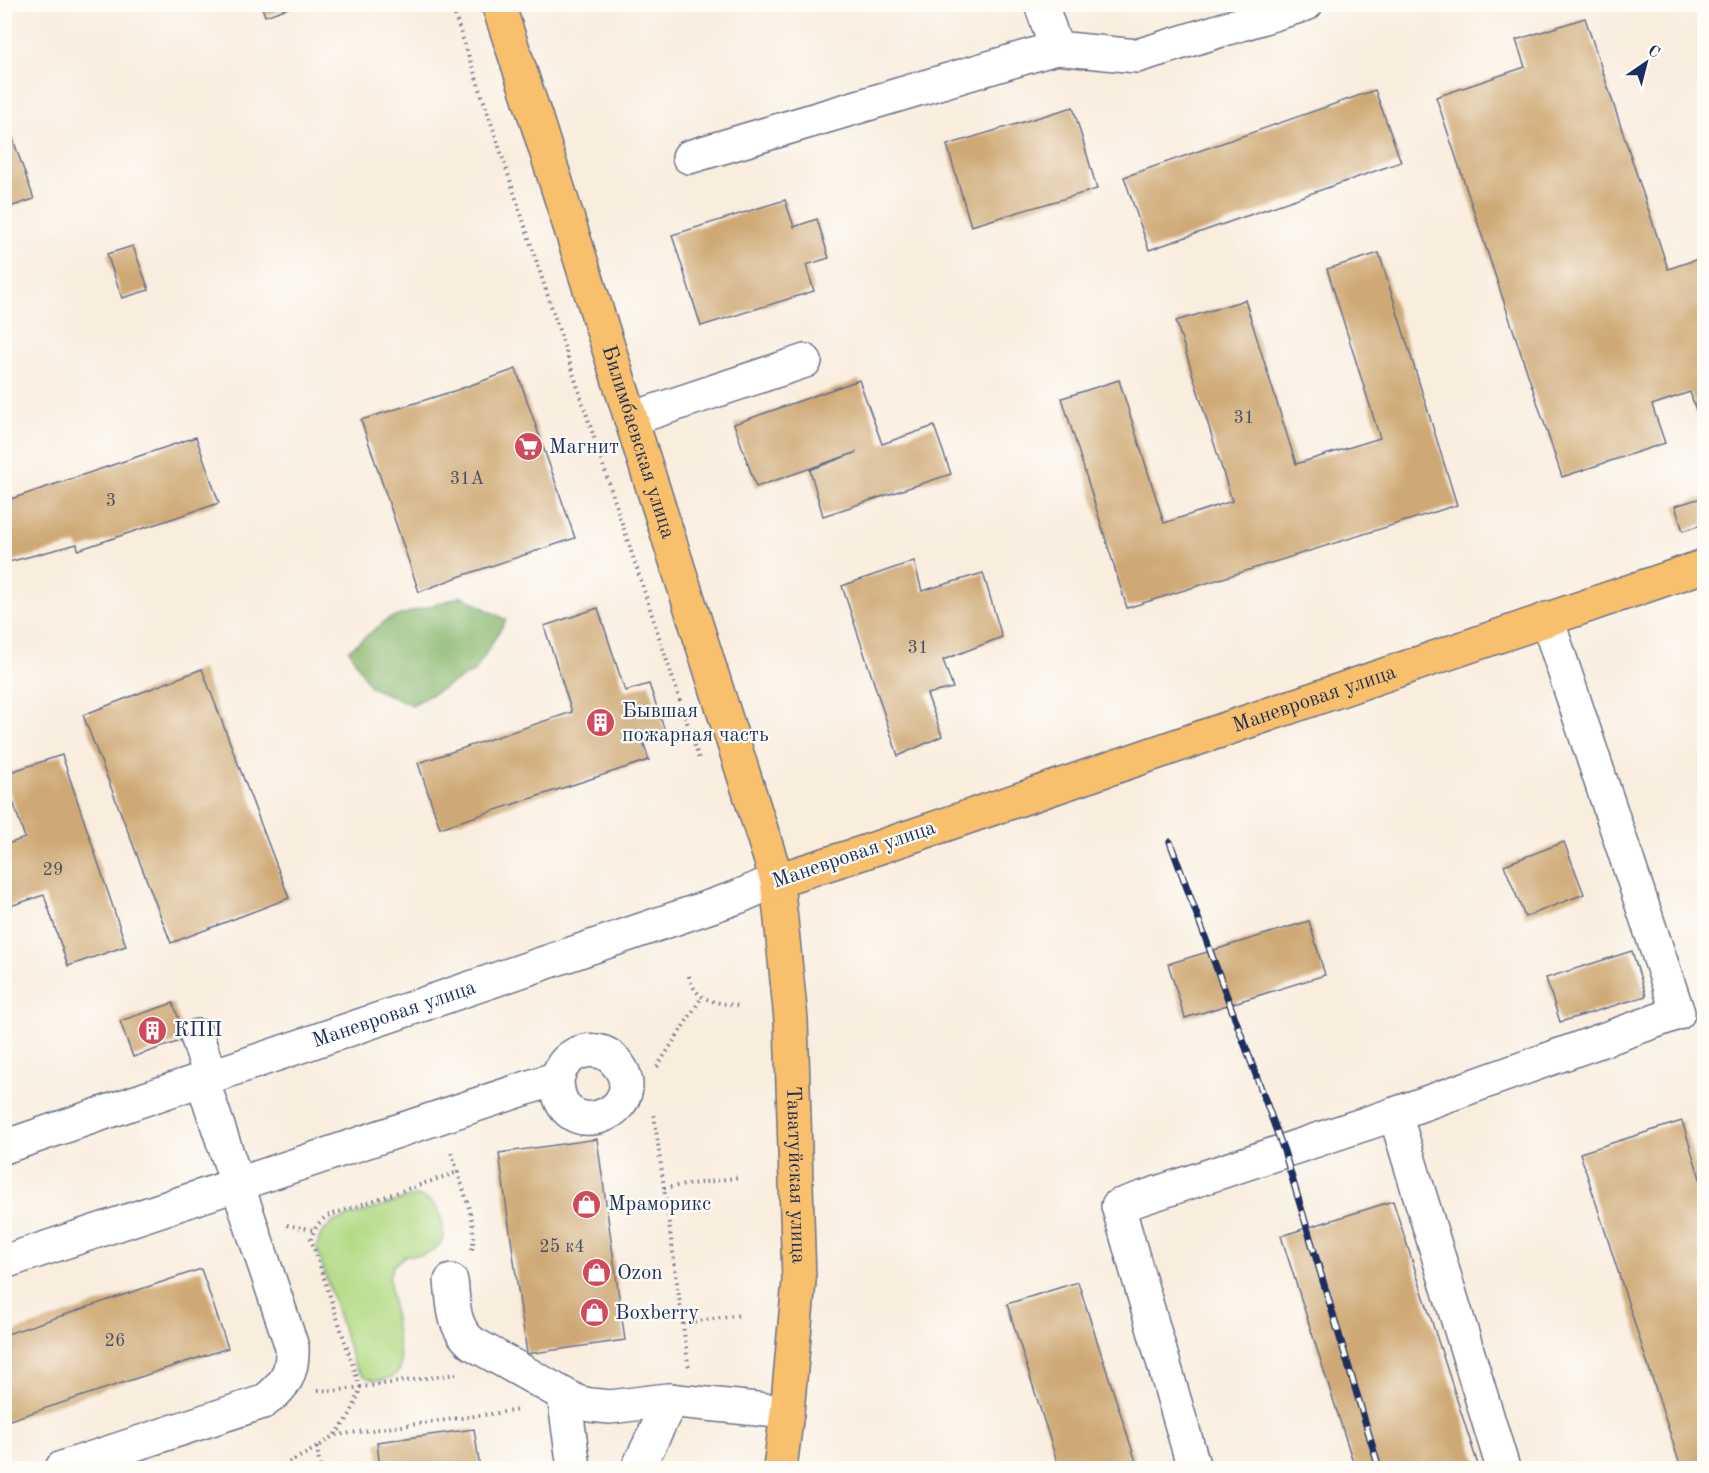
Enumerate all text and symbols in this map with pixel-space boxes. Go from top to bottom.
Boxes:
north arrow [1616,33,1676,93]
text: С [1645,43,1662,62]
street label: Билимбаевская улица [598,343,679,541]
house number: 31 [1234,409,1254,427]
supermarket icon: Магнит [512,431,544,463]
place label: Магнит [549,437,619,458]
house number: 31А [450,470,485,488]
house number: 3 [106,492,116,510]
house number: 31 [908,639,928,657]
street label: Маневровая улица [1230,661,1399,736]
place label: Бывшая пожарная часть [622,701,769,746]
building icon: Бывшая пожарная часть [585,707,617,739]
street label: Маневровая улица [770,817,938,893]
house number: 29 [43,861,63,879]
street label: Маневровая улица [309,977,479,1052]
building icon: КПП [137,1014,169,1046]
place label: КПП [174,1020,222,1041]
street label: Таватуйская улица [783,1086,809,1264]
shop icon: Мраморикс [571,1188,603,1220]
place label: Мраморикс [608,1194,711,1215]
house number: 25 к4 [539,1238,585,1256]
shop icon: Ozon [580,1257,612,1289]
place label: Ozon [617,1263,663,1284]
shop icon: Boxberry [578,1297,610,1329]
place label: Boxberry [615,1303,699,1324]
house number: 26 [105,1332,125,1350]

